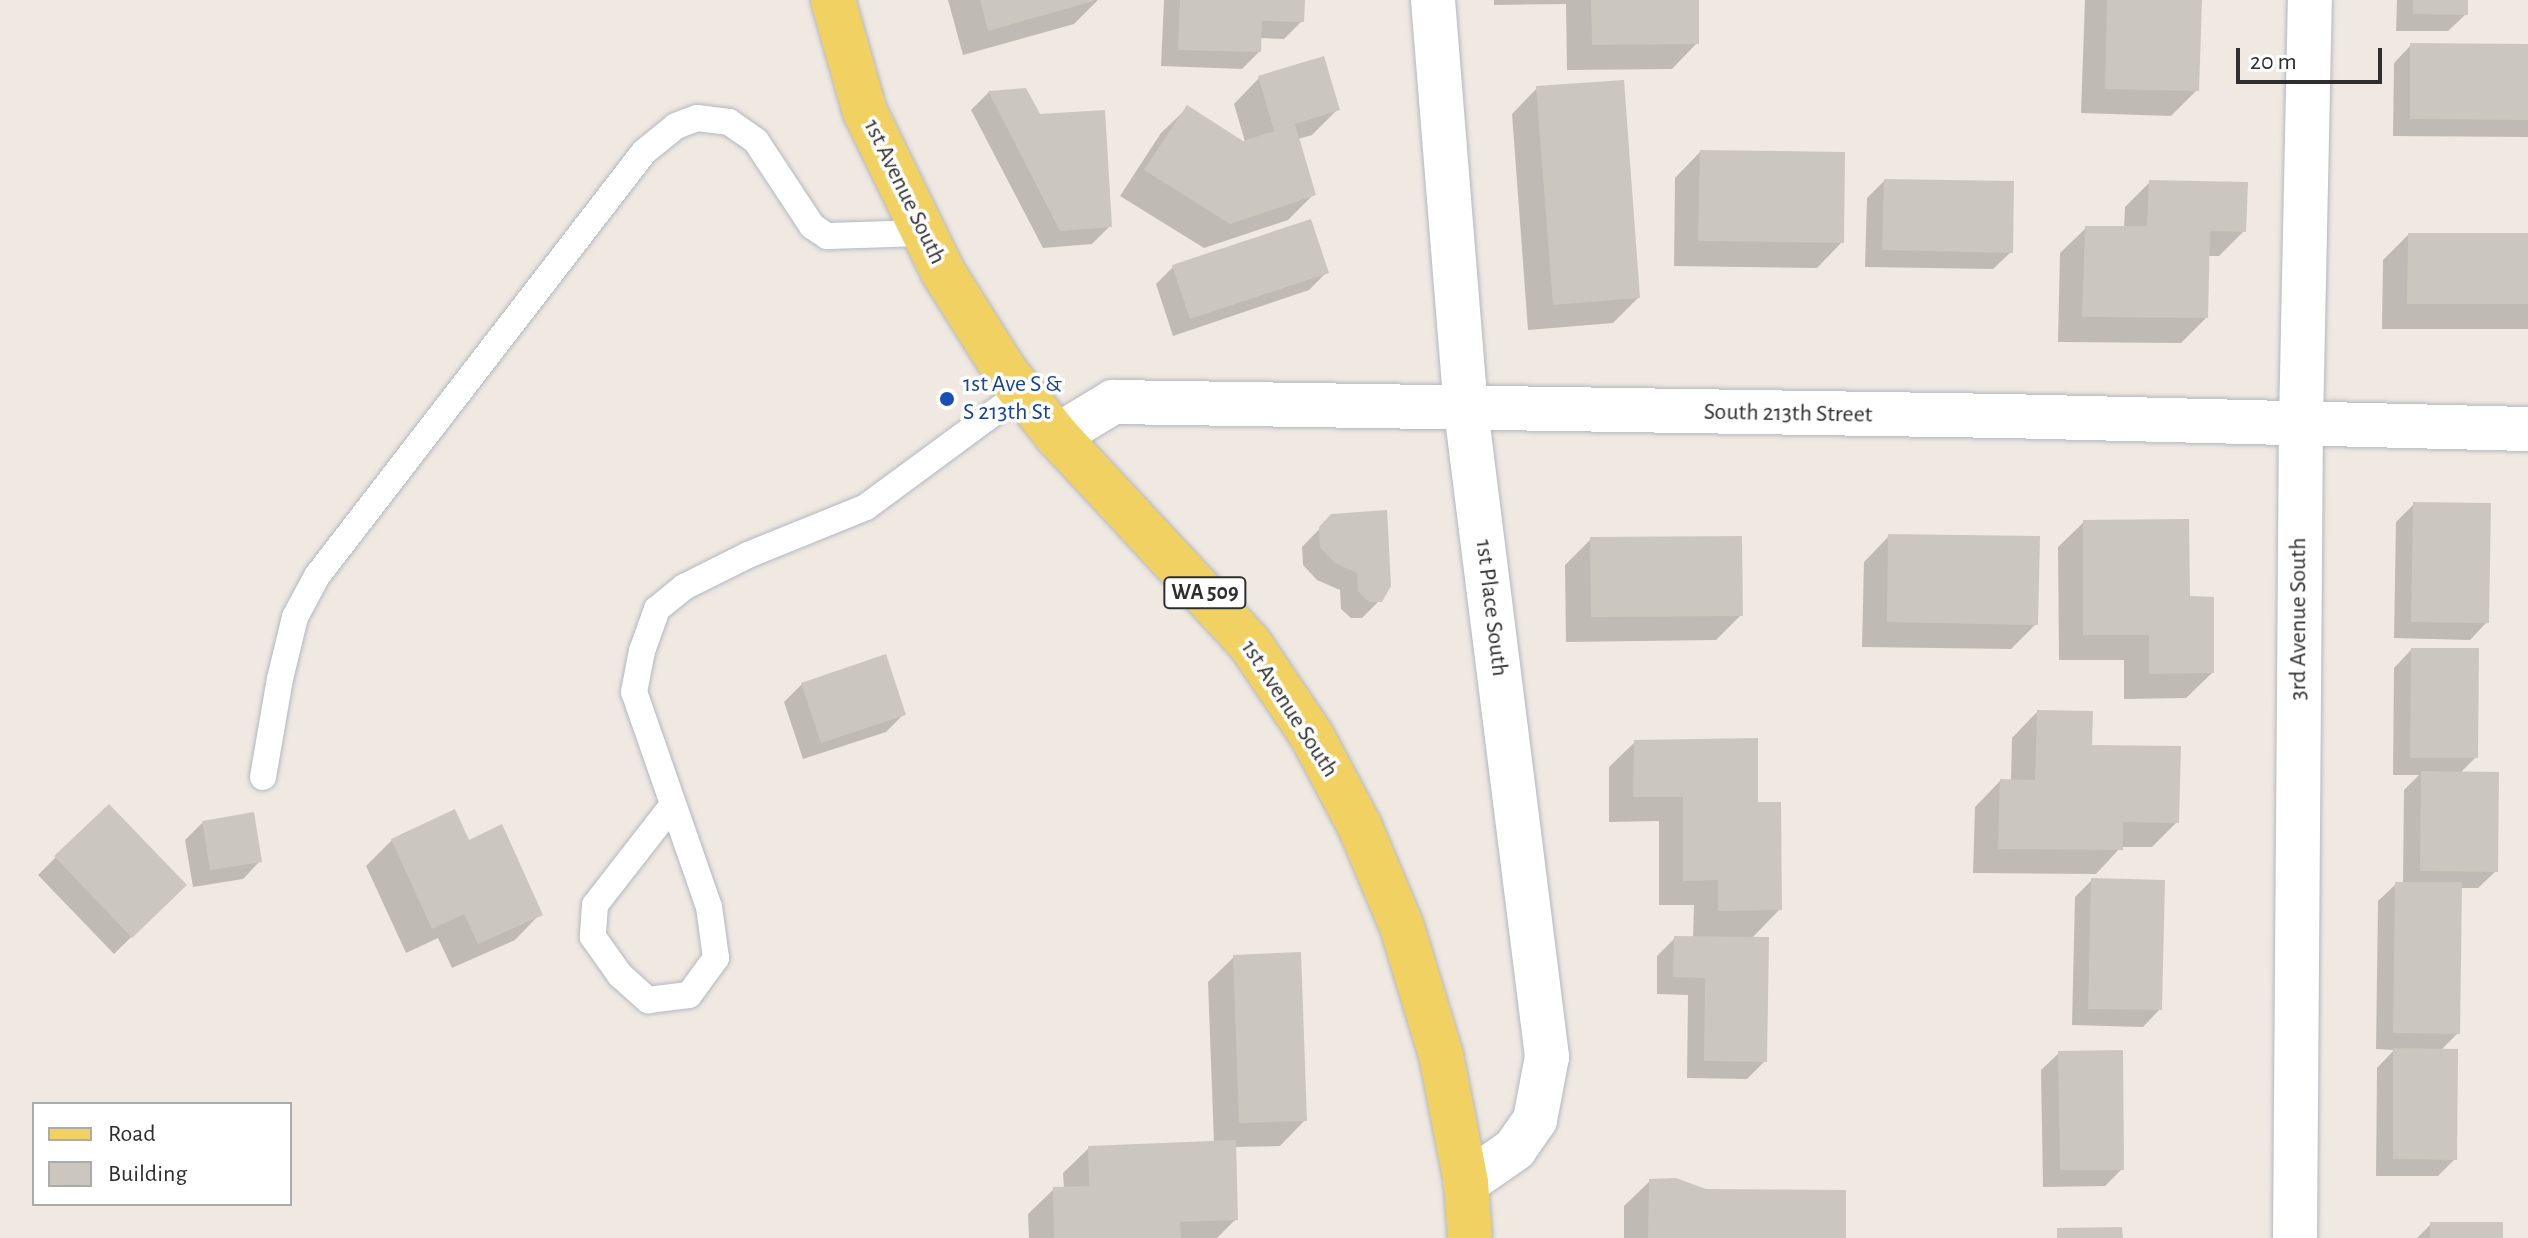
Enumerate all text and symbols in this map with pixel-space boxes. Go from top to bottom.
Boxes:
scale bar [2240,32,2386,82]
text: 20 m [2250,50,2297,74]
street label: 1st Avenue South [856,115,952,269]
place label: 1st Ave S & S 213th St [963,371,1062,427]
marker: 1st Ave S & S 213th St [938,390,956,408]
street label: South 213th Street [1703,398,1873,430]
street label: 1st Place South [1468,538,1514,678]
street label: 3rd Avenue South [2285,538,2313,700]
road number: WA 509 [1163,575,1247,611]
street label: 1st Avenue South [1234,635,1344,783]
legend [32,1102,292,1206]
text: Road [108,1122,156,1146]
text: Building [108,1162,187,1186]

